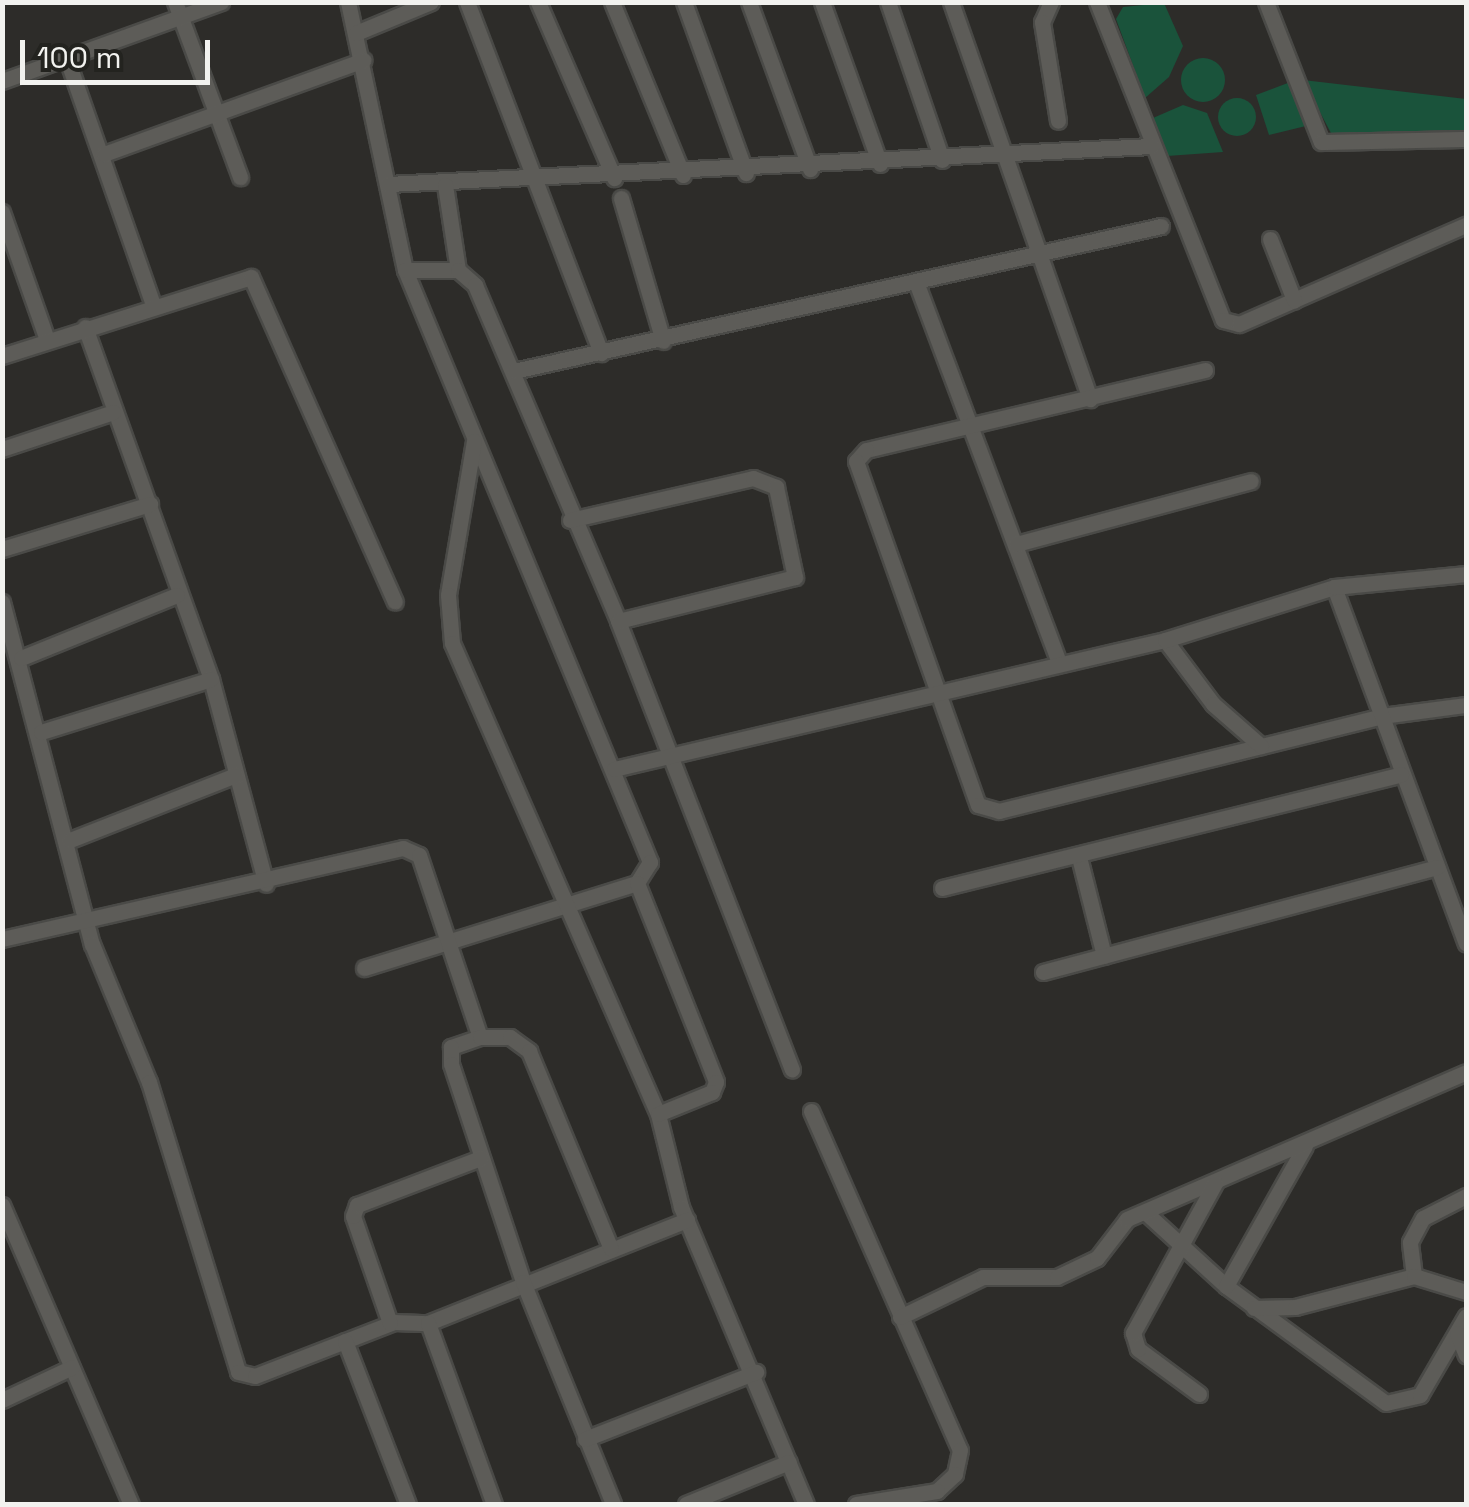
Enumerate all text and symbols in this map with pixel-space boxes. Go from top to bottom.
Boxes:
scale bar [25,20,215,82]
text: 100 m [37,38,122,77]

